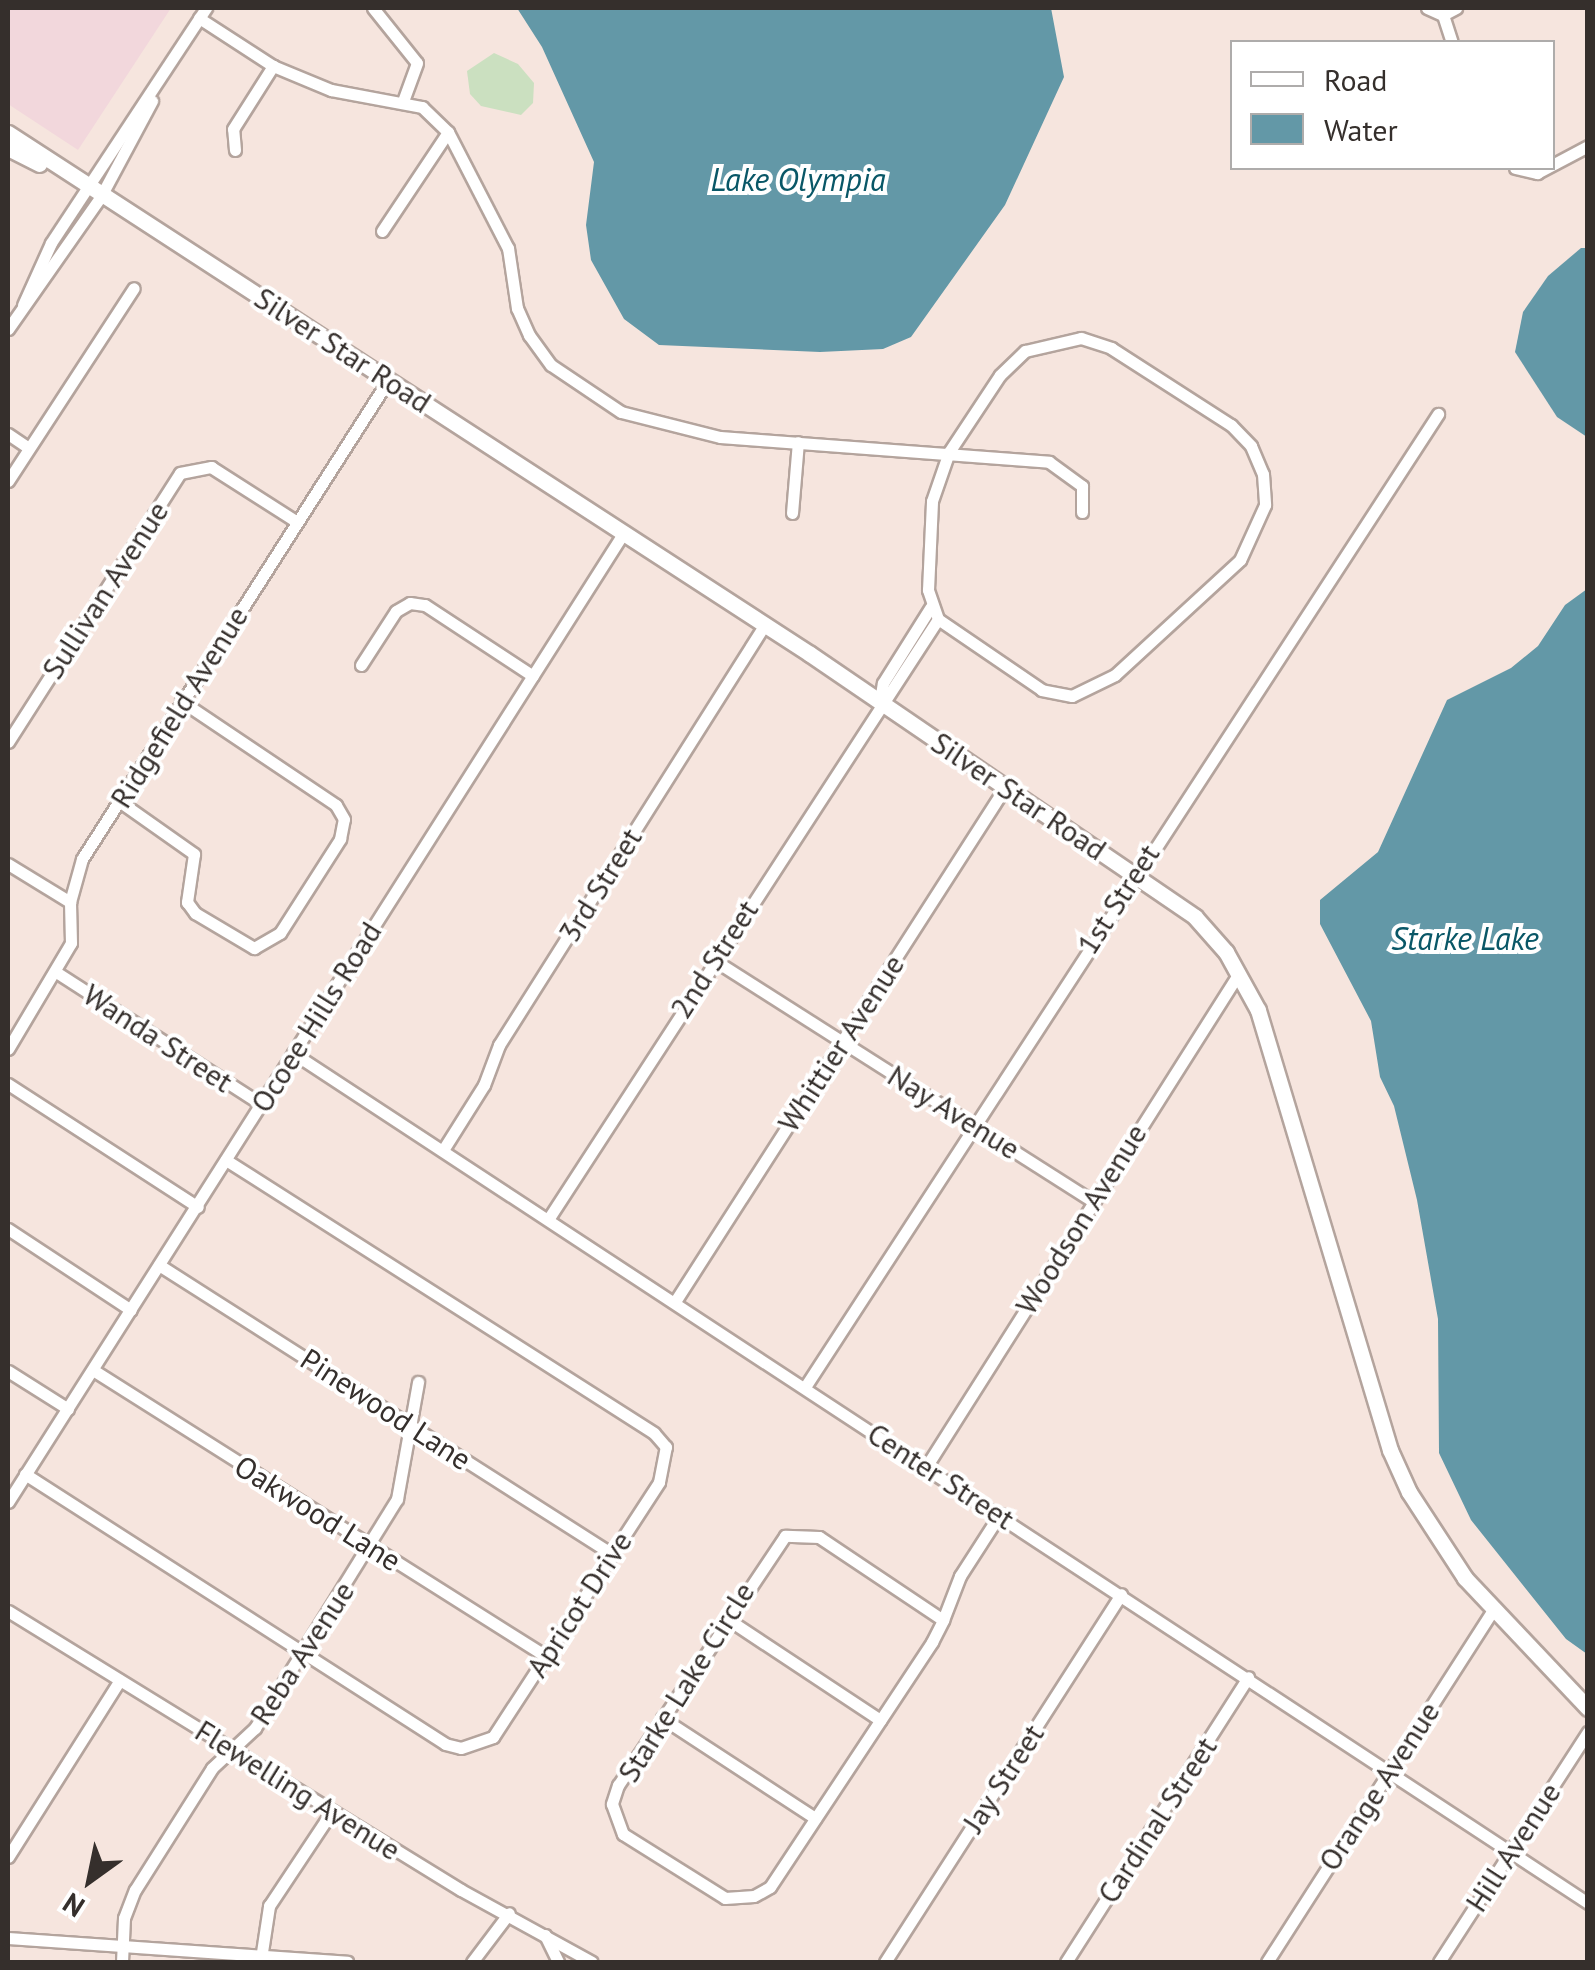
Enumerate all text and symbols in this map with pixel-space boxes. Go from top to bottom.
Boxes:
legend [1230,40,1555,170]
text: Road [1324,60,1388,99]
text: Water [1324,110,1398,149]
water label: Lake Olympia [710,160,886,198]
street label: Silver Star Road [248,280,438,420]
street label: Sullivan Avenue [34,494,176,686]
street label: Ridgefield Avenue [102,599,256,815]
street label: Silver Star Road [925,724,1113,868]
street label: 3rd Street [551,821,649,949]
street label: 1st Street [1069,837,1167,961]
street label: 2nd Street [663,893,765,1025]
street label: Ocoee Hills Road [243,915,389,1119]
water label: Starke Lake [1391,919,1539,957]
street label: Whittier Avenue [770,947,912,1139]
street label: Wanda Street [77,976,239,1100]
street label: Nay Avenue [881,1057,1027,1167]
street label: Woodson Avenue [1008,1117,1154,1321]
street label: Pinewood Lane [294,1341,478,1477]
street label: Center Street [861,1415,1021,1537]
street label: Oakwood Lane [228,1448,408,1578]
street label: Apricot Drive [519,1524,639,1684]
street label: Reba Avenue [242,1574,362,1732]
street label: Starke Lake Circle [610,1576,762,1788]
street label: Orange Avenue [1311,1694,1447,1878]
street label: Flewelling Avenue [188,1712,408,1868]
street label: Jay Street [955,1717,1051,1839]
street label: Cardinal Street [1090,1730,1224,1910]
street label: Hill Avenue [1458,1775,1568,1919]
north arrow [40,1830,140,1930]
text: N [56,1885,91,1926]

